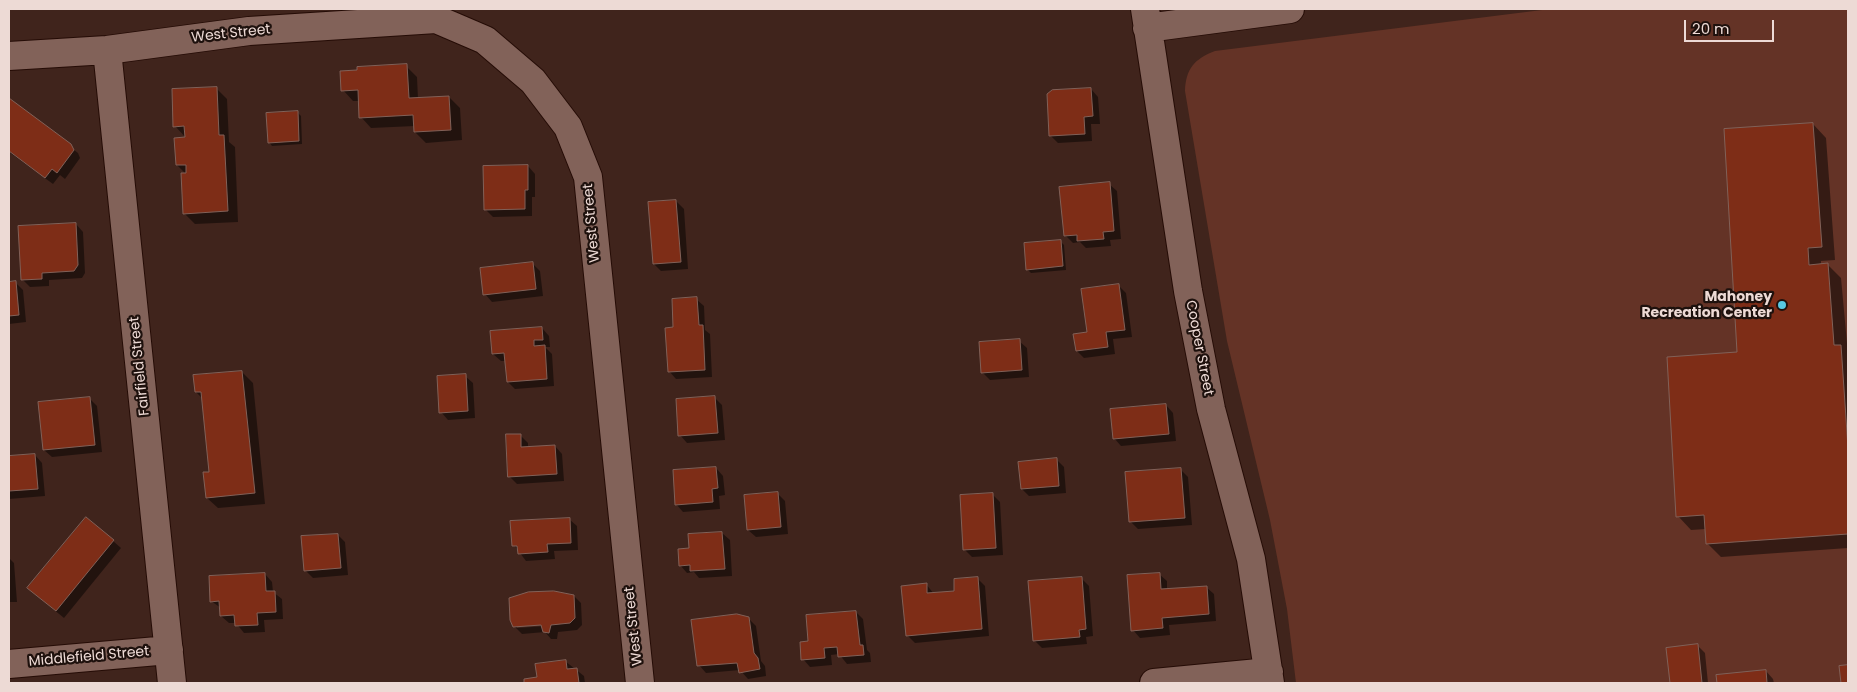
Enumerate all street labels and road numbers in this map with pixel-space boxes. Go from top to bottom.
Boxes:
street label: West Street [191,21,271,47]
street label: West Street [580,183,604,263]
street label: Cooper Street [1182,299,1216,397]
street label: Fairfield Street [126,316,154,416]
street label: West Street [621,586,647,666]
street label: Middlefield Street [28,643,150,671]

